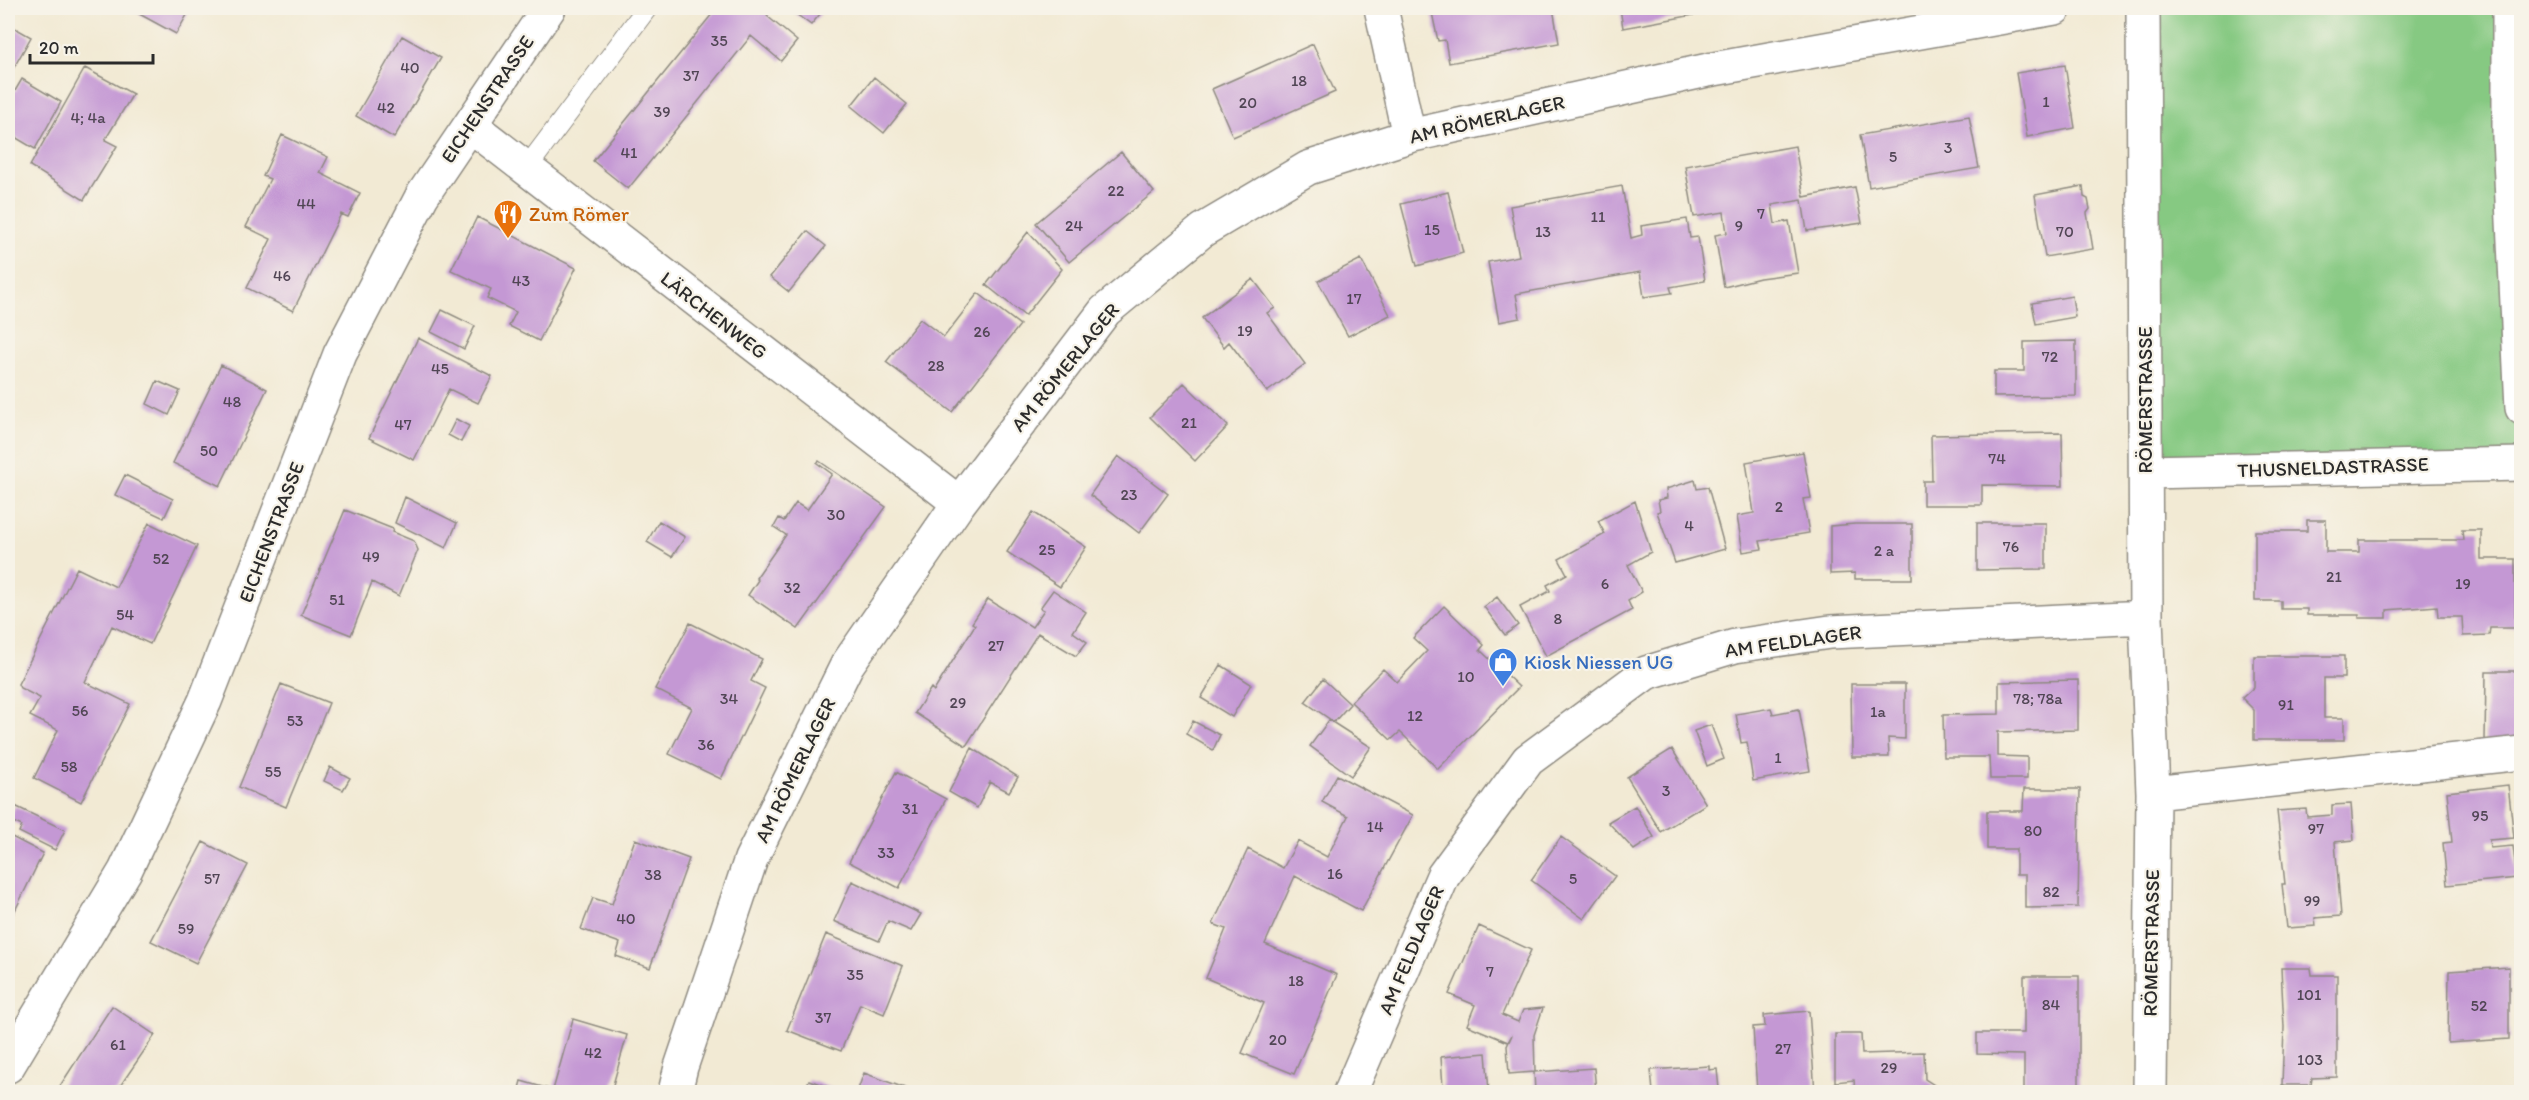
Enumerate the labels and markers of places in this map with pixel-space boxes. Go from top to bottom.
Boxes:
restaurant icon: Zum Römer [492,198,524,240]
place label: Zum Römer [529,202,629,226]
shop icon: Kiosk Niessen UG [1487,646,1519,688]
place label: Kiosk Niessen UG [1524,650,1673,674]

